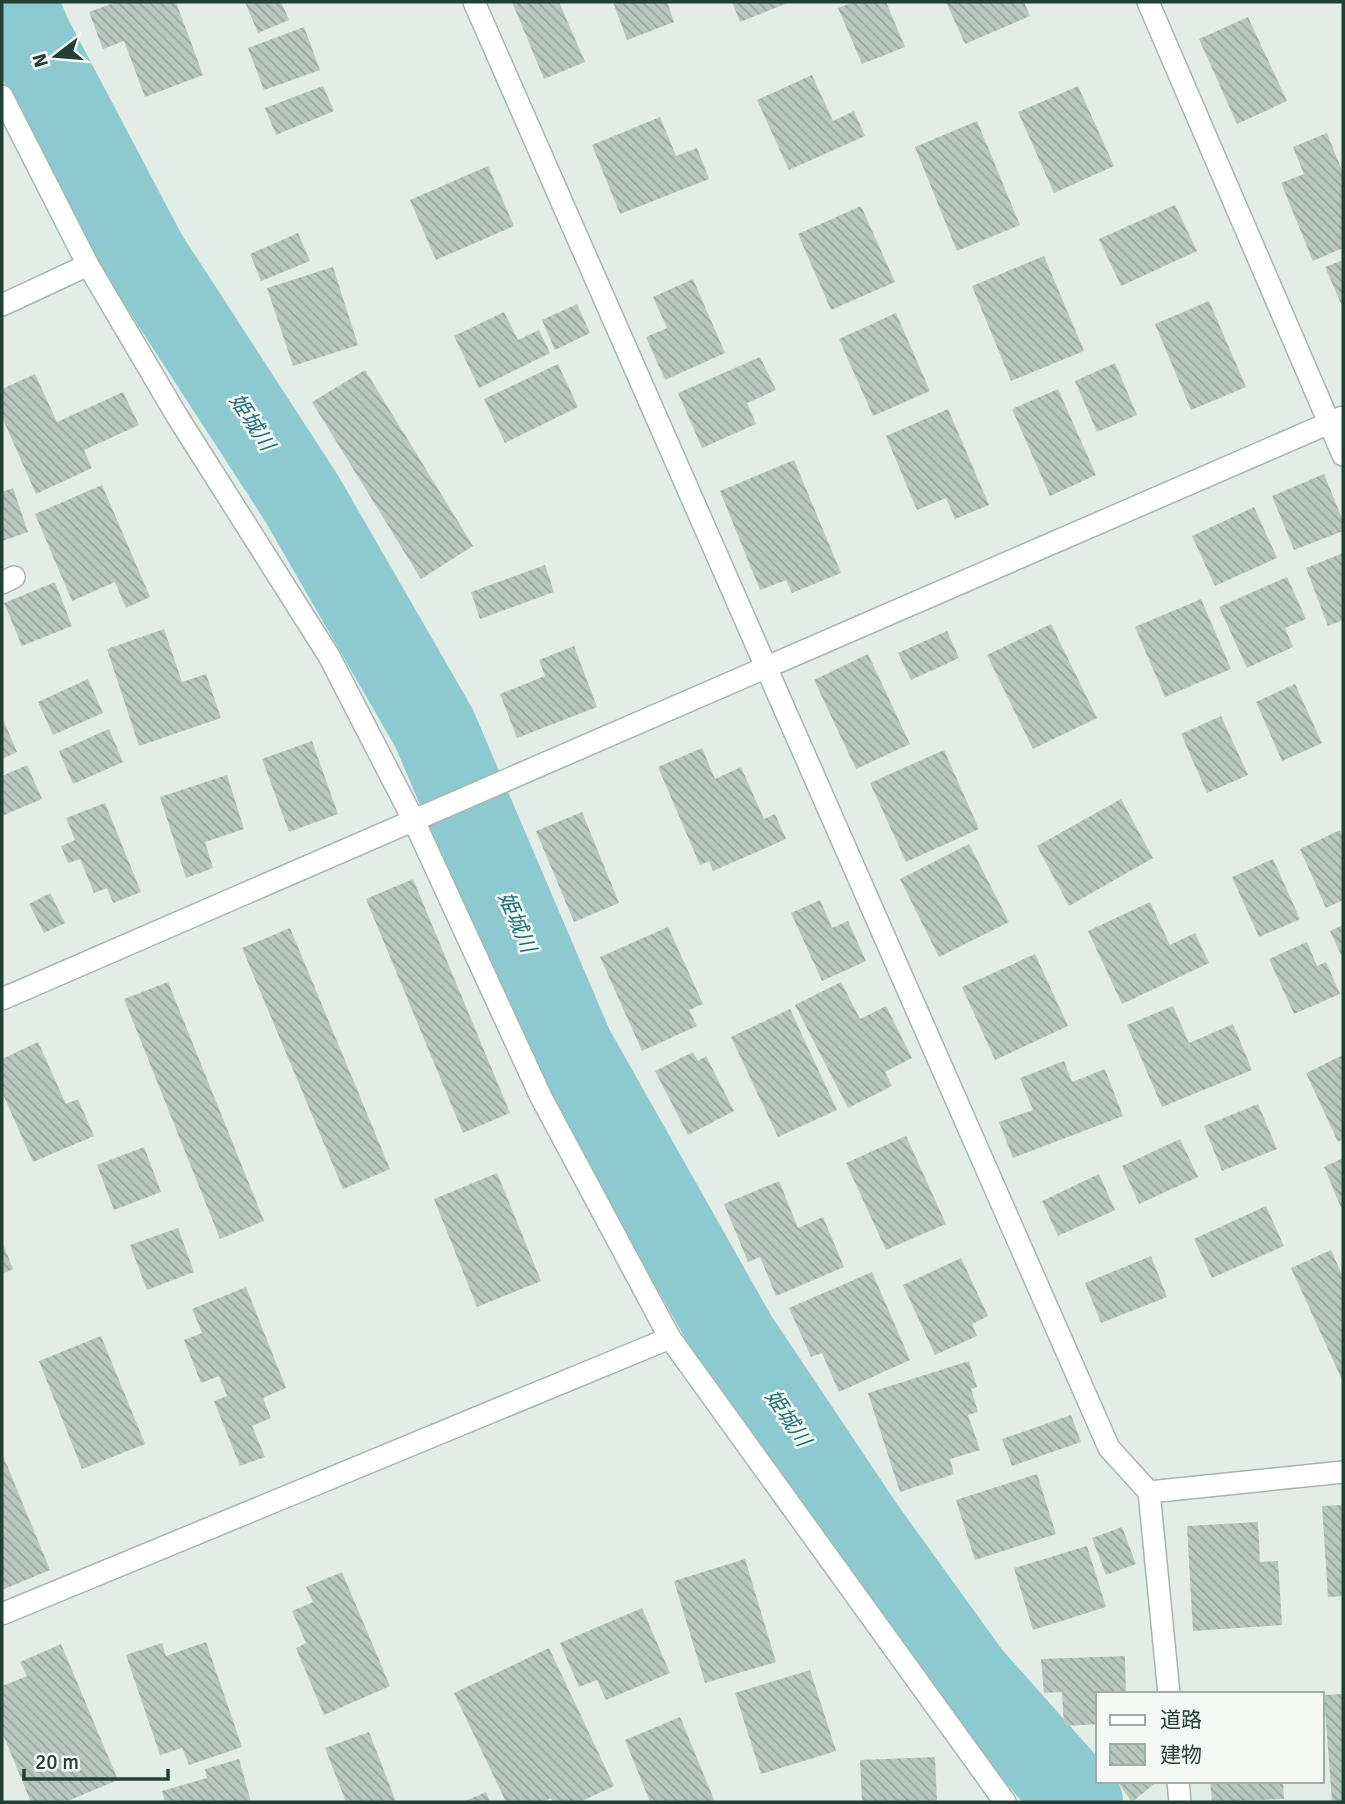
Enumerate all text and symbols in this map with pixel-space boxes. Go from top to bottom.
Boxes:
north arrow [21,21,91,91]
text: N [27,51,54,70]
water label: 姫城川 [224,389,281,457]
water label: 姫城川 [493,888,542,958]
water label: 姫城川 [760,1385,818,1453]
legend [1096,1692,1324,1783]
text: 道路 [1160,1707,1202,1733]
scale bar [24,1738,168,1782]
text: 建物 [1160,1742,1202,1768]
text: 20 m [35,1749,79,1775]

